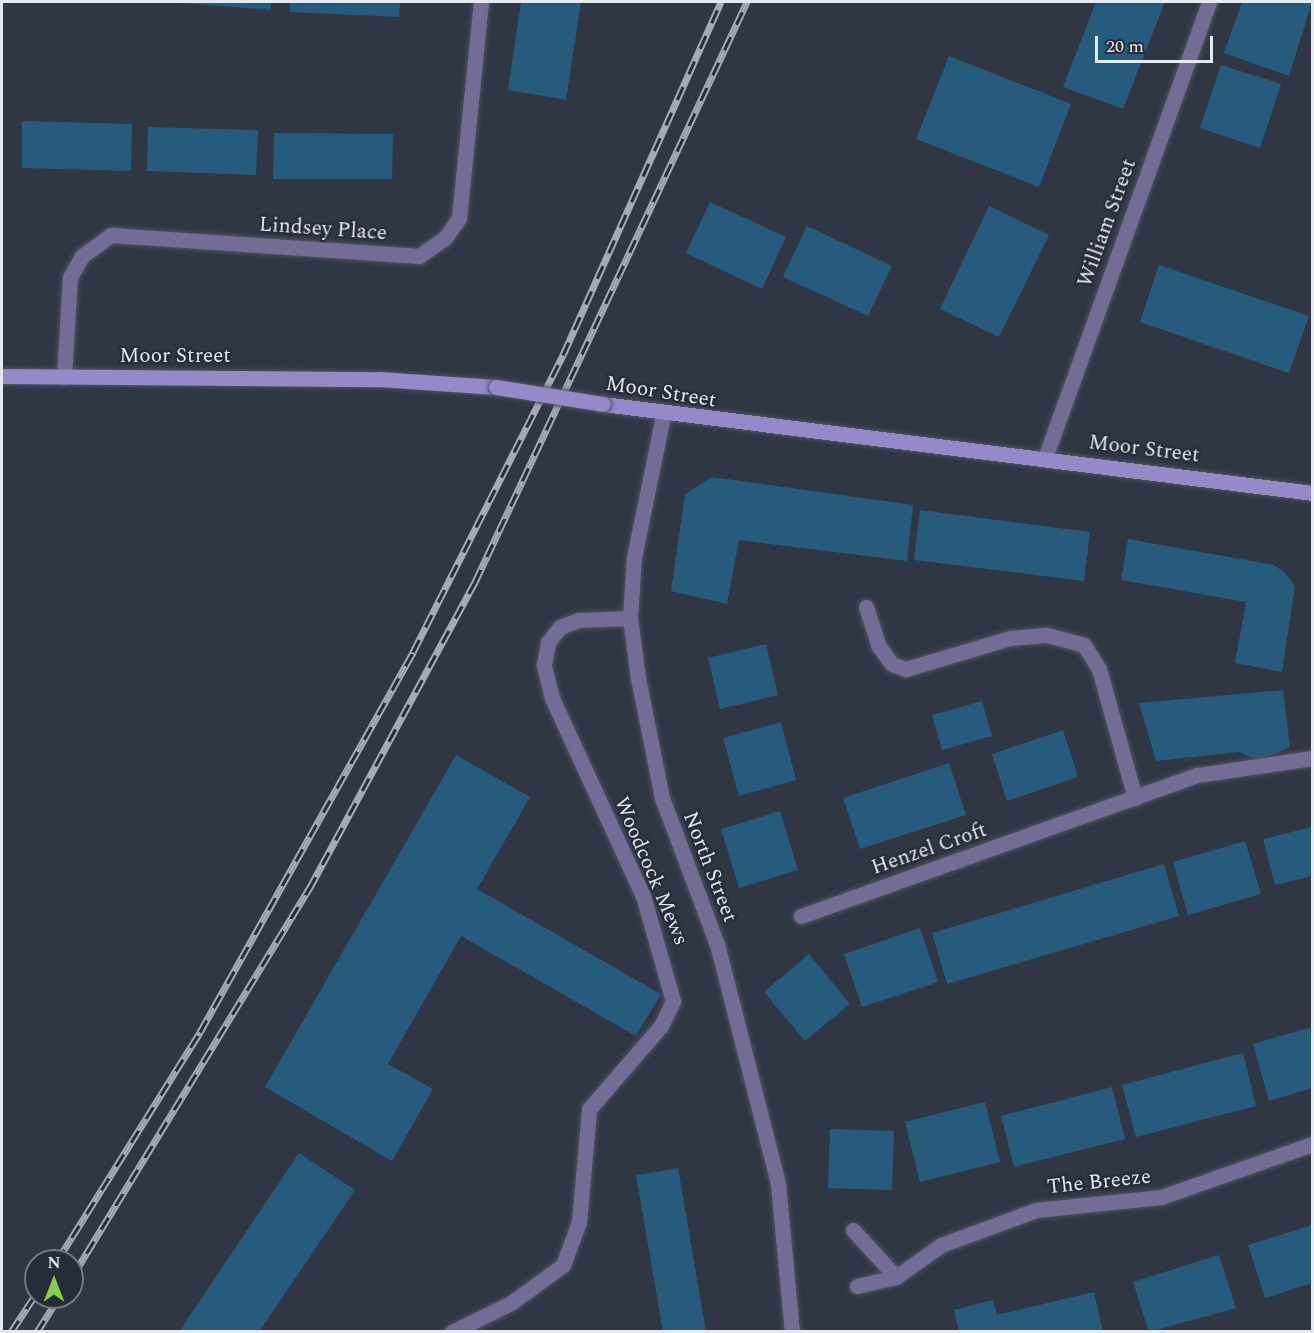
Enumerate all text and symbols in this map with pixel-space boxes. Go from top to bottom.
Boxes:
scale bar [1098,24,1216,62]
text: 20 m [1106,33,1144,60]
street label: William Street [1072,155,1142,291]
street label: Lindsey Place [258,212,388,246]
street label: Moor Street [119,343,231,369]
street label: Moor Street [604,371,718,413]
street label: Moor Street [1087,430,1201,468]
street label: Woodcock Mews [608,793,694,949]
street label: North Street [677,808,743,926]
street label: Henzel Croft [868,817,990,881]
street label: The Breeze [1046,1164,1152,1200]
north arrow [24,1249,84,1309]
text: N [47,1251,61,1275]

